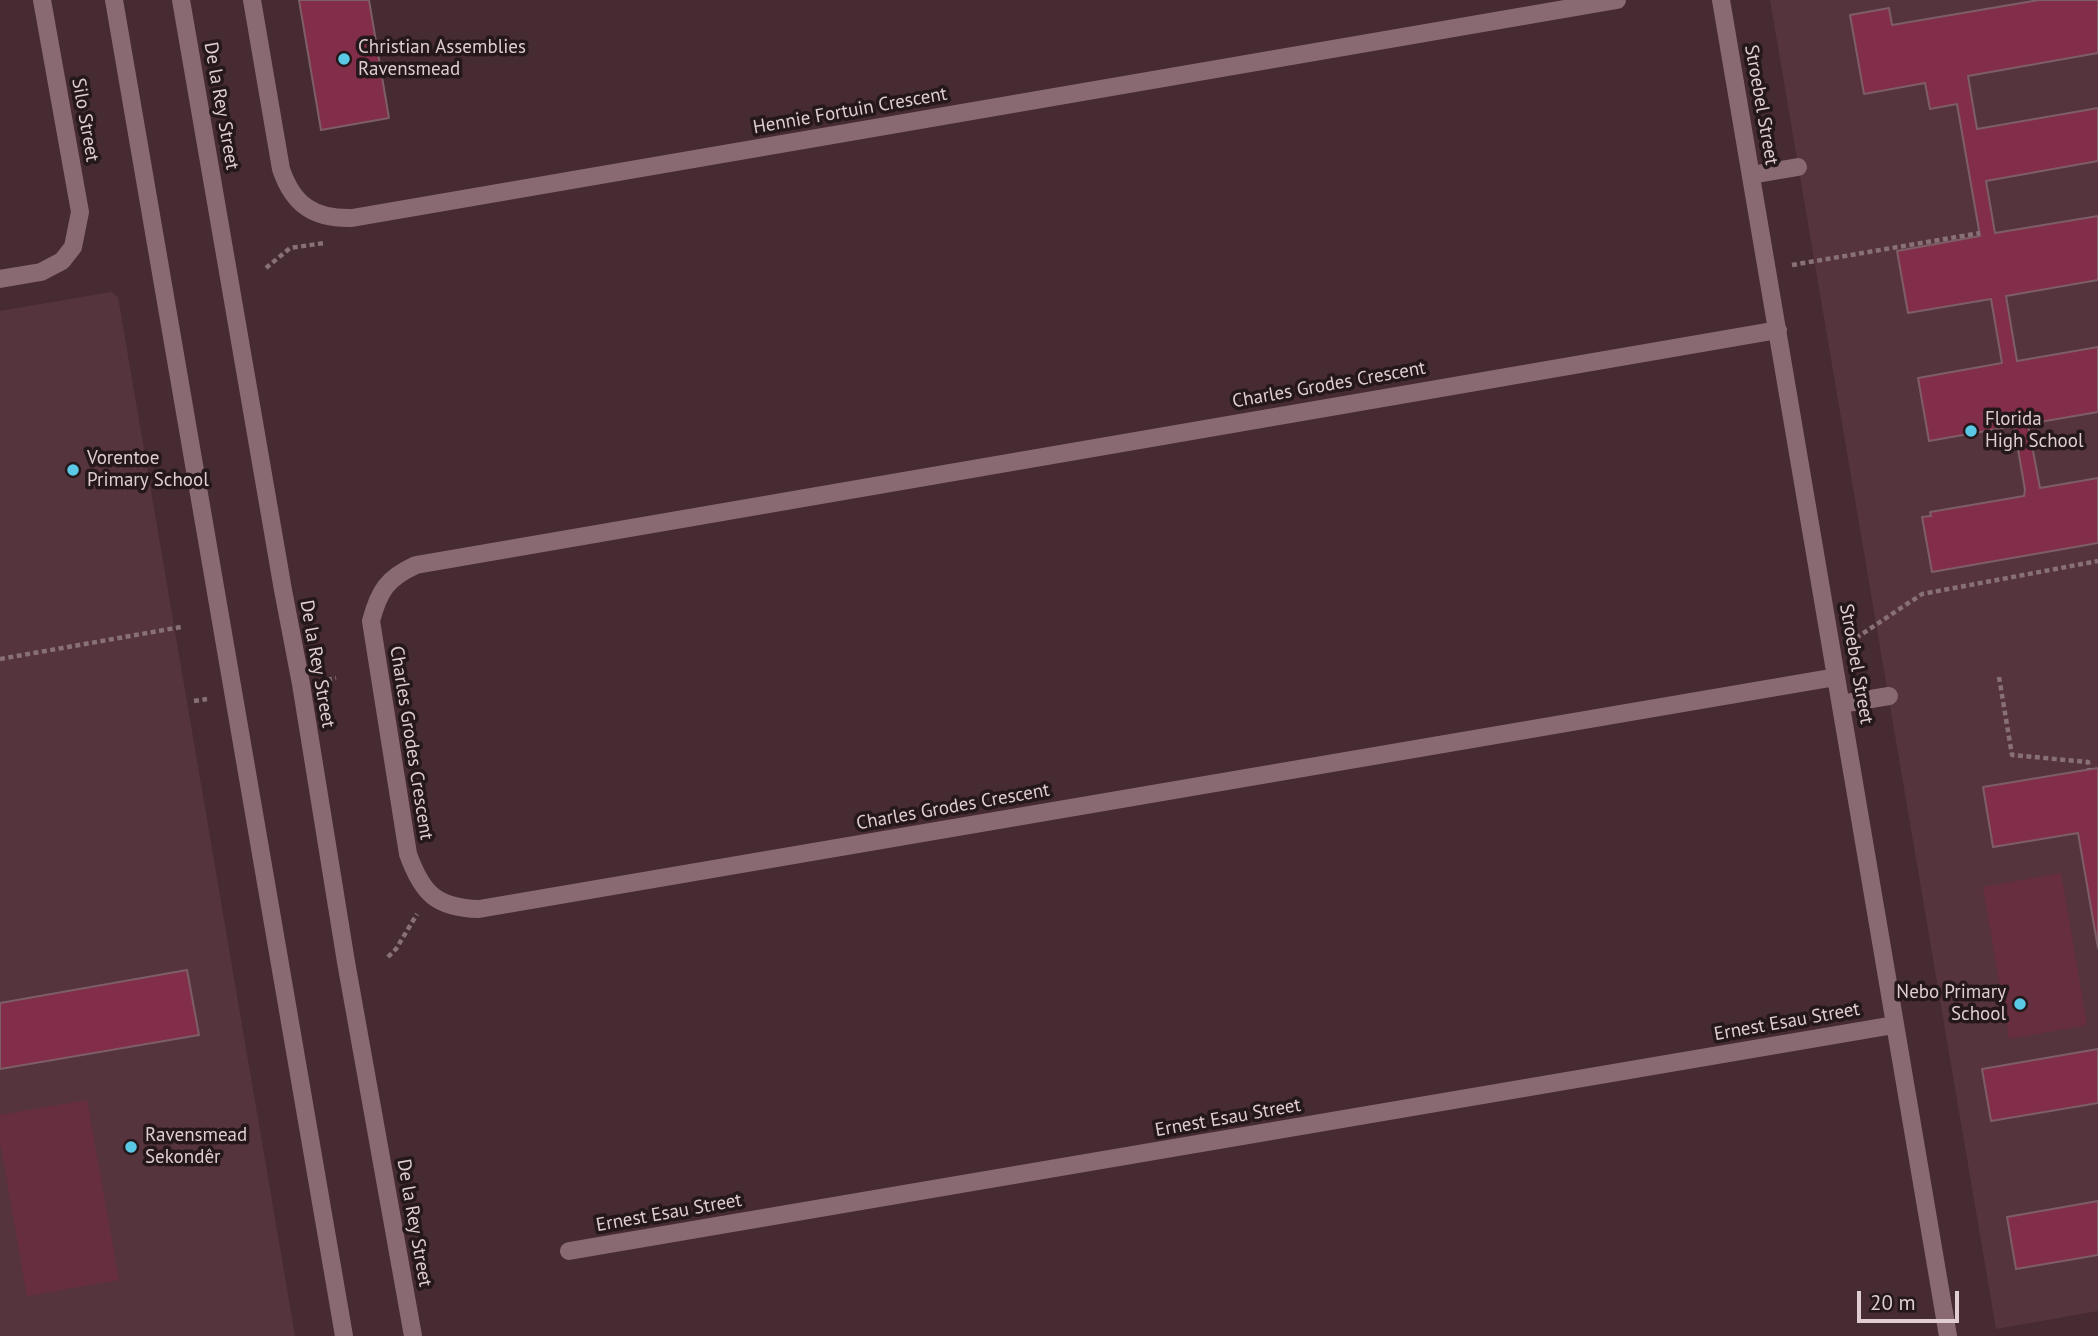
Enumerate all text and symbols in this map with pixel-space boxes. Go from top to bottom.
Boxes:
place label: Christian Assemblies Ravensmead [358,37,526,81]
street label: De la Rey Street [199,40,243,172]
street label: Stroebel Street [1739,43,1783,167]
marker: Christian Assemblies Ravensmead [336,51,352,67]
street label: Silo Street [66,76,104,164]
street label: Hennie Fortuin Crescent [751,83,949,139]
street label: Charles Grodes Crescent [1231,357,1427,413]
place label: Florida High School [1985,409,2083,453]
marker: Florida High School [1963,423,1979,439]
place label: Vorentoe Primary School [87,448,209,492]
marker: Vorentoe Primary School [65,462,81,478]
street label: De la Rey Street [295,598,339,730]
street label: Stroebel Street [1834,602,1878,726]
street label: Charles Grodes Crescent [384,644,438,842]
street label: Charles Grodes Crescent [855,779,1051,835]
place label: Nebo Primary School [1896,982,2006,1026]
marker: Nebo Primary School [2012,996,2028,1012]
street label: Ernest Esau Street [1712,998,1862,1046]
street label: Ernest Esau Street [1153,1094,1303,1142]
place label: Ravensmead Sekondêr [145,1125,247,1169]
marker: Ravensmead Sekondêr [123,1139,139,1155]
street label: De la Rey Street [392,1157,436,1289]
street label: Ernest Esau Street [594,1189,744,1237]
scale bar [1860,1276,1962,1320]
text: 20 m [1870,1289,1916,1316]

